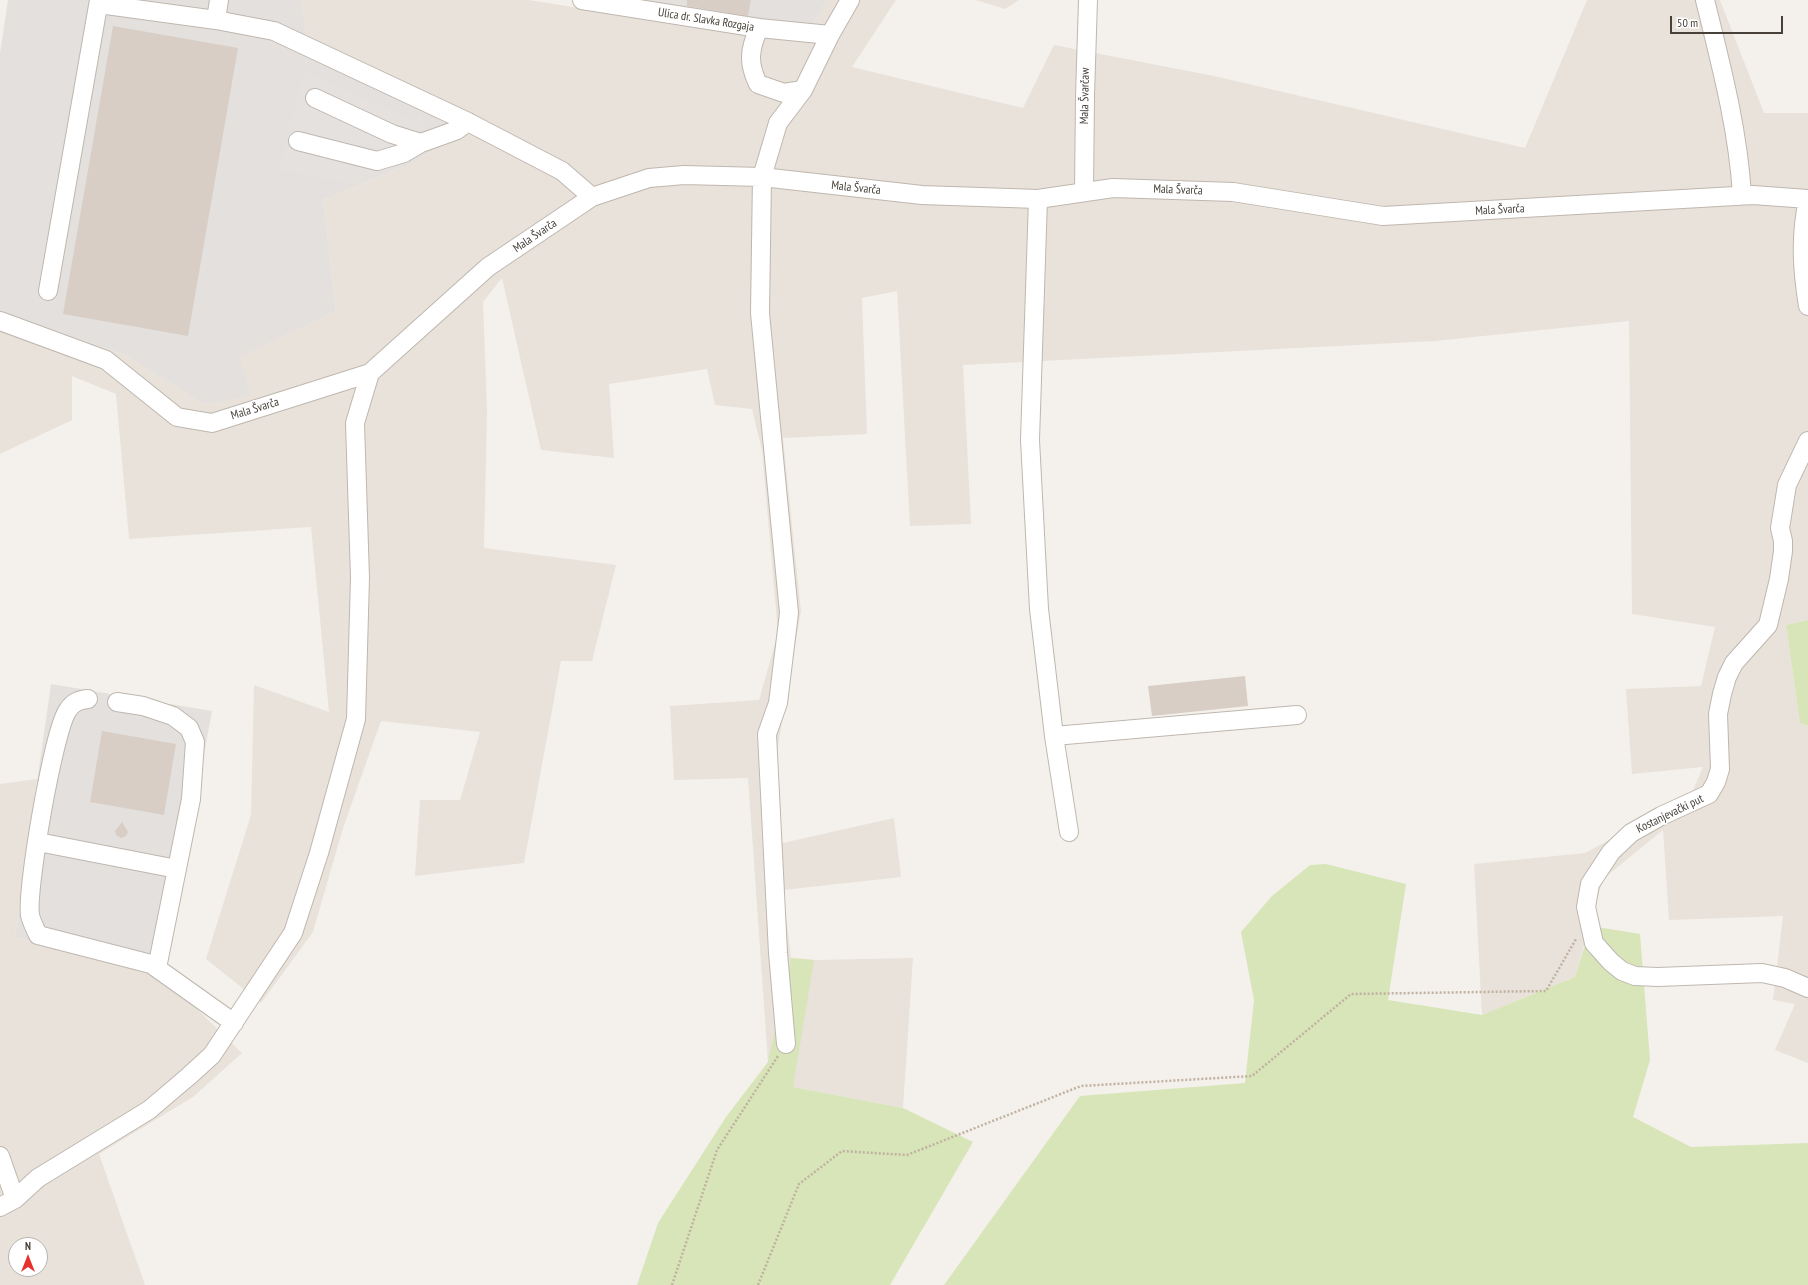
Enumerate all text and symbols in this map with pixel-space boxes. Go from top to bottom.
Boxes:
street label: Ulica dr. Slavka Rozgaja [657,5,755,35]
scale bar [1672,8,1785,34]
text: 50 m [1677,15,1698,30]
street label: Mala Švarčaw [1077,68,1093,124]
street label: Mala Švarča [831,178,881,198]
street label: Mala Švarča [1153,182,1203,198]
street label: Mala Švarča [1475,202,1525,218]
street label: Mala Švarča [510,216,560,256]
street label: Mala Švarča [229,395,281,423]
street label: Kostanjevački put [1634,792,1706,836]
north arrow [8,1237,48,1277]
text: N [25,1239,31,1253]

